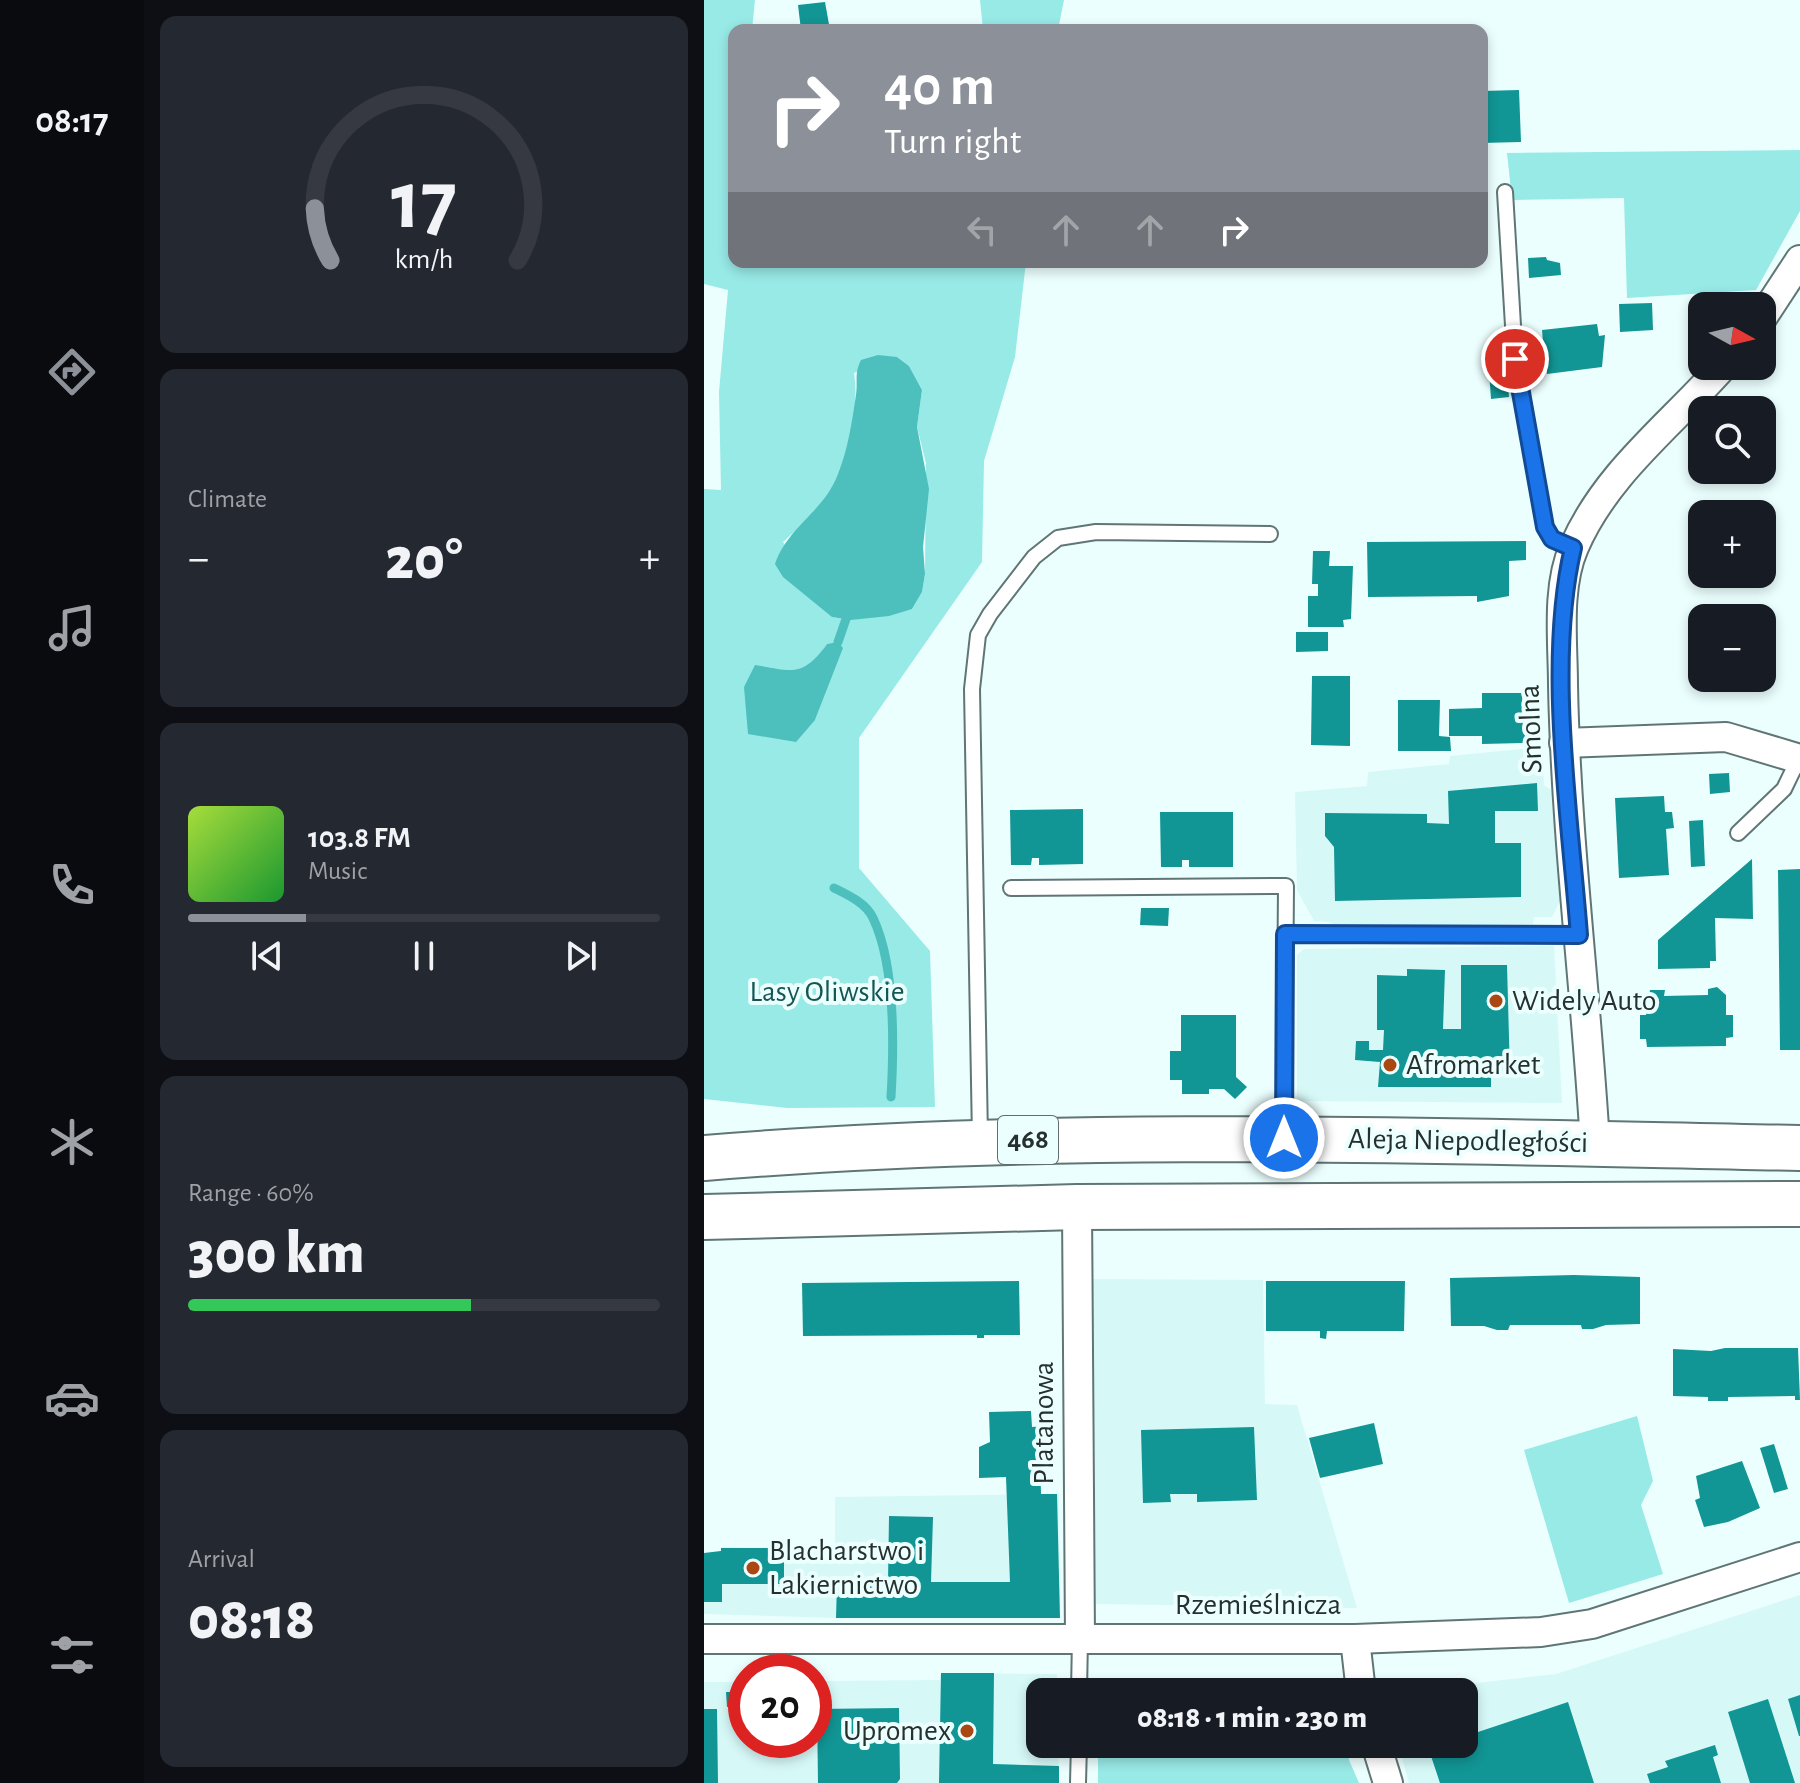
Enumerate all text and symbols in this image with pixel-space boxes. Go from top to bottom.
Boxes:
icon: right [752,56,856,160]
text: 40 m [884,59,995,115]
text: 08:17 [35,103,109,139]
text: Turn right [884,124,1021,160]
text: 17 [391,159,457,243]
icon: left [960,208,1004,252]
icon: ahead [1044,208,1088,252]
icon: ahead [1128,208,1172,252]
icon: right [1212,208,1256,252]
text: km/h [395,245,453,274]
north arrow [1688,292,1776,380]
map controls [1688,292,1776,692]
pin [1481,325,1549,393]
icon: arrive [1493,337,1537,381]
icon: directions [44,344,100,400]
button: search [1688,396,1776,484]
text: Climate [188,486,267,512]
button: + [1688,500,1776,588]
text: 20° [385,530,463,590]
text: − [188,537,209,581]
text: + [639,537,660,581]
icon: music [44,600,100,656]
button: − [1688,604,1776,692]
street label: Smolna [1514,684,1548,774]
text: 103.8 FM [308,823,411,853]
icon: phone [44,857,100,913]
text: Music [308,858,367,884]
icon: previous [245,934,289,978]
icon: pause [402,934,446,978]
icon: next [559,934,603,978]
park label: Lasy Oliwskie [750,977,904,1007]
place label: Widely Auto [1512,986,1656,1016]
marker: Widely Auto [1487,992,1505,1010]
place label: Afromarket [1406,1050,1541,1080]
marker: Afromarket [1381,1056,1399,1074]
position arrow [1242,1096,1326,1180]
icon: climate [44,1114,100,1170]
road number: 468 [998,1116,1058,1164]
street label: Aleja Niepodległości [1348,1124,1588,1158]
text: Range · 60% [188,1180,314,1206]
text: 300 km [188,1224,365,1284]
street label: Platanowa [1029,1361,1059,1485]
icon: car [44,1370,100,1426]
place label: Blacharstwo i Lakiernictwo [769,1536,924,1600]
text: Arrival [188,1546,255,1572]
marker: Blacharstwo i Lakiernictwo [744,1559,762,1577]
text: 08:18 [188,1590,315,1650]
street label: Rzemieślnicza [1175,1590,1341,1620]
icon: filters [44,1627,100,1683]
speed limit sign: 20 [728,1654,832,1758]
text: 08:18 · 1 min · 230 m [1137,1703,1367,1733]
place label: Upromex [843,1716,951,1746]
marker: Upromex [958,1722,976,1740]

